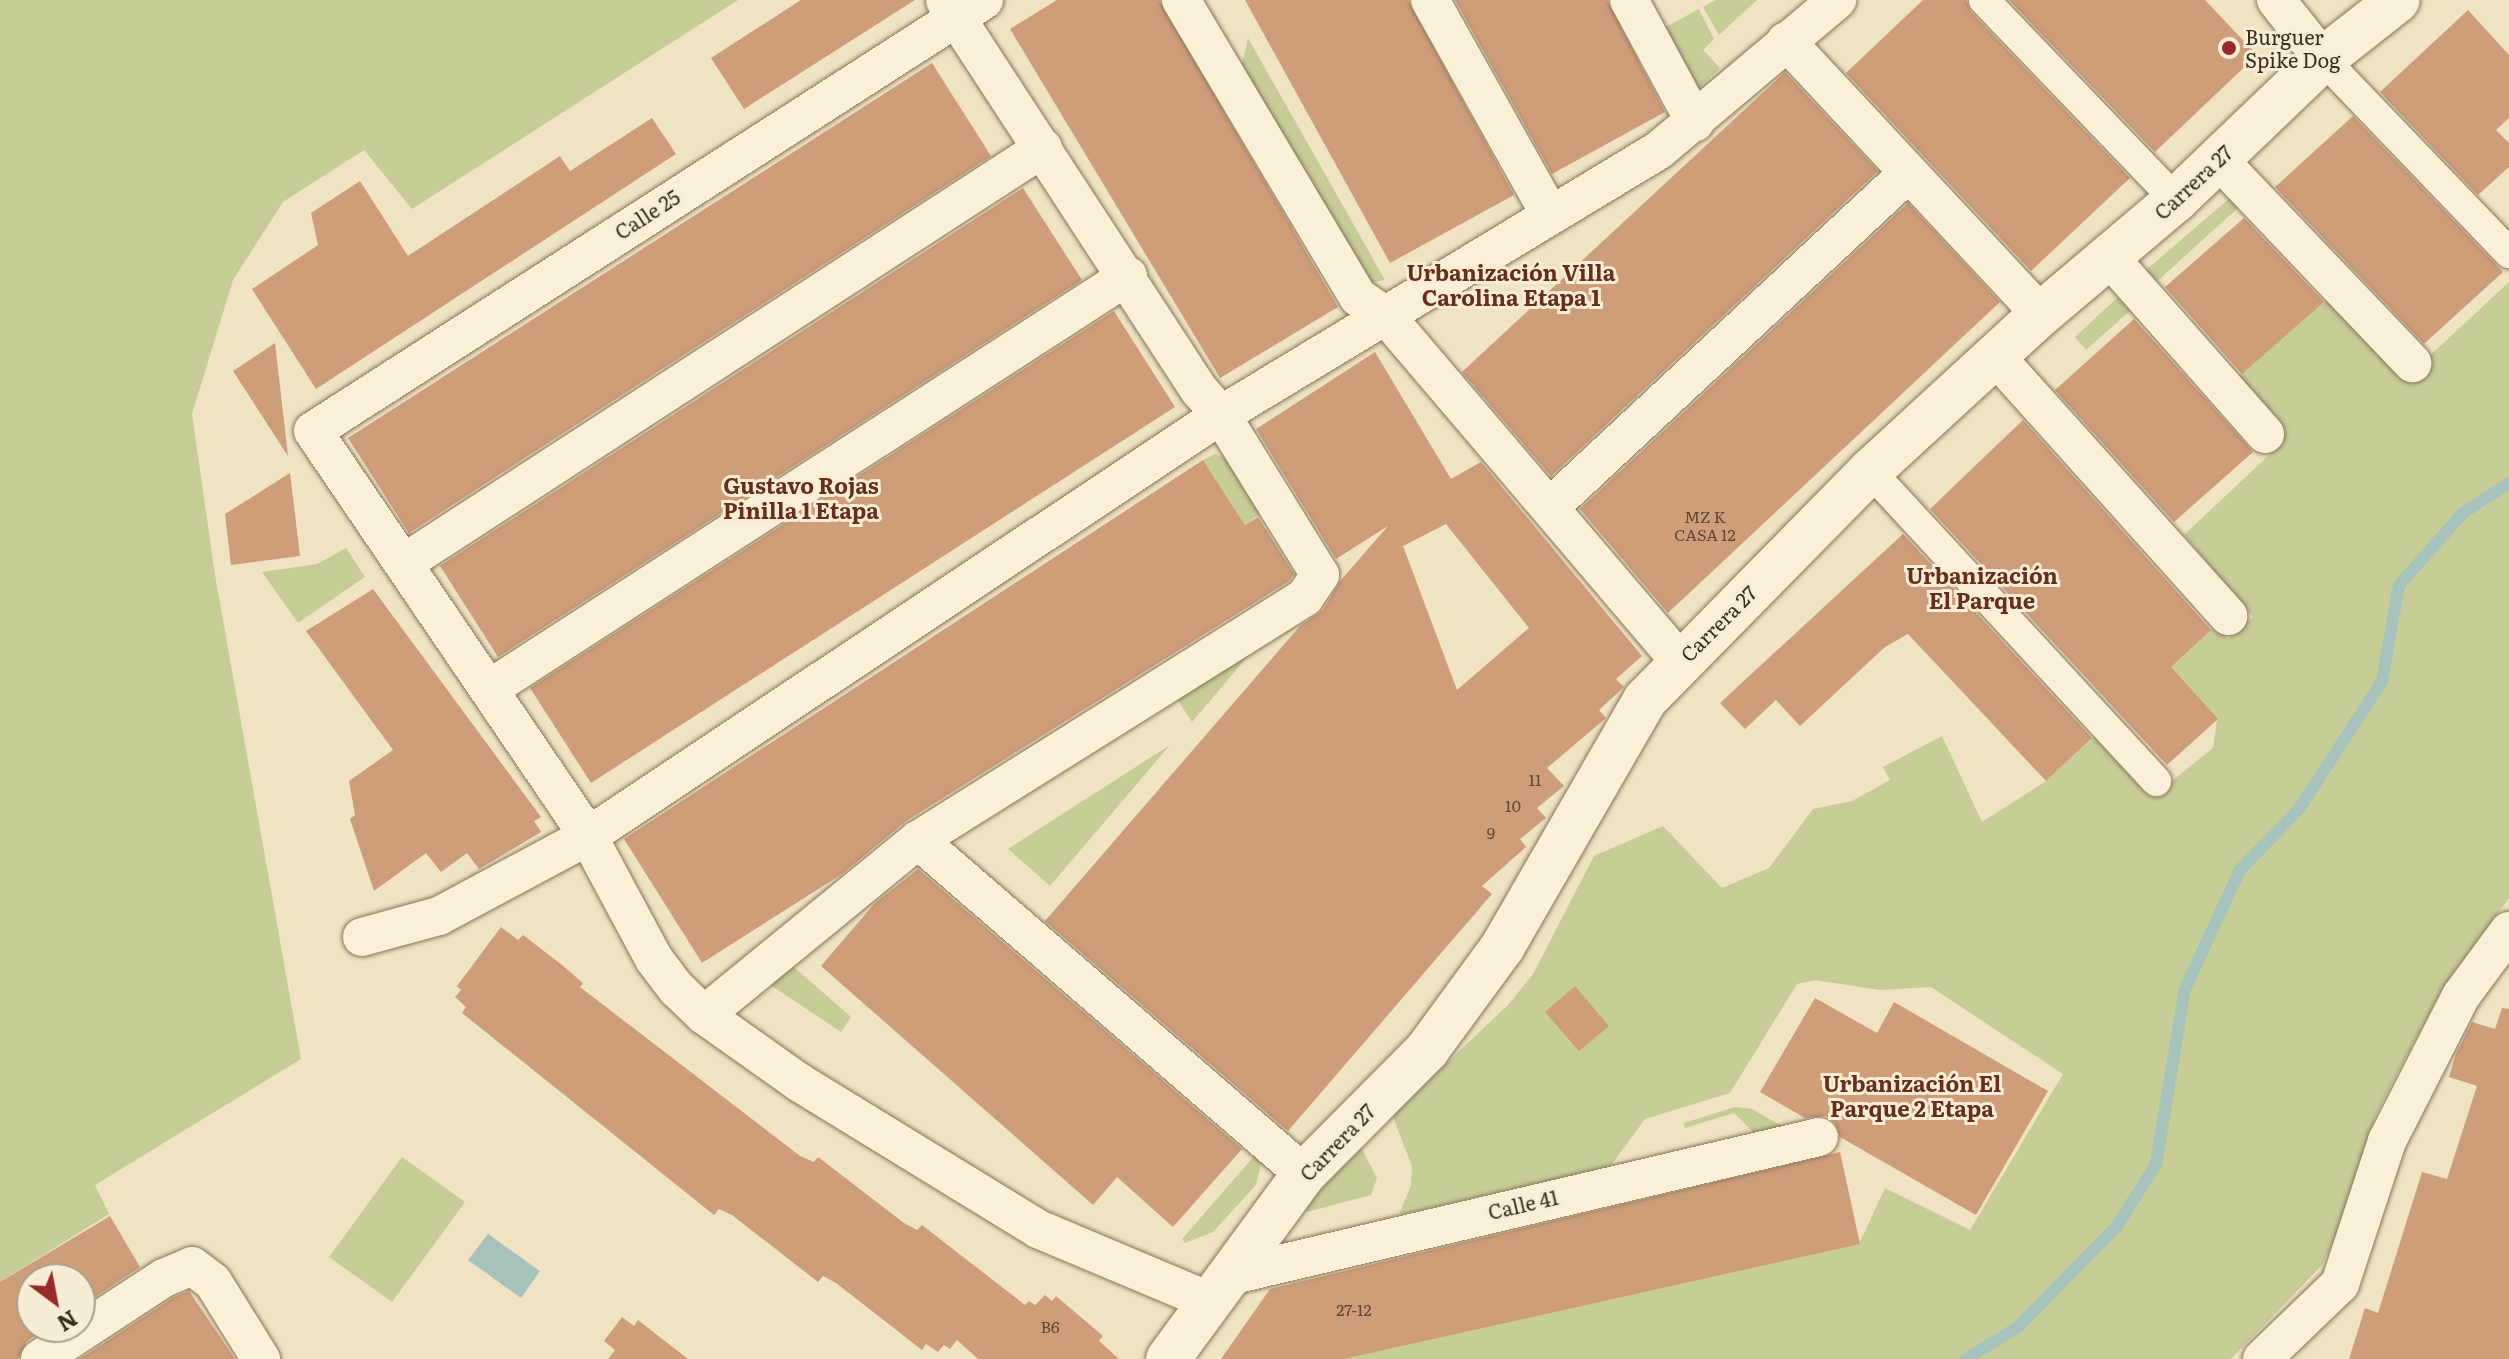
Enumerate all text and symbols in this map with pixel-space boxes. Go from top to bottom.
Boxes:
place label: Burguer Spike Dog [2245,24,2340,71]
marker: Burguer Spike Dog [2220,39,2238,57]
street label: Carrera 27 [2149,140,2237,224]
street label: Calle 25 [610,184,684,244]
district label: Urbanización Villa Carolina Etapa 1 [1407,258,1615,310]
district label: Gustavo Rojas Pinilla 1 Etapa [723,471,879,522]
house number: MZ K CASA 12 [1674,506,1736,544]
district label: Urbanización El Parque [1906,561,2058,612]
street label: Carrera 27 [1675,580,1761,666]
house number: 11 [1528,769,1542,789]
house number: 10 [1505,795,1521,815]
house number: 9 [1487,822,1495,842]
district label: Urbanización El Parque 2 Etapa [1823,1069,2001,1120]
street label: Carrera 27 [1294,1099,1380,1185]
street label: Calle 41 [1486,1184,1560,1224]
north arrow [16,1263,96,1343]
house number: 27-12 [1336,1299,1372,1319]
text: N [51,1303,84,1341]
house number: B6 [1040,1316,1060,1336]

